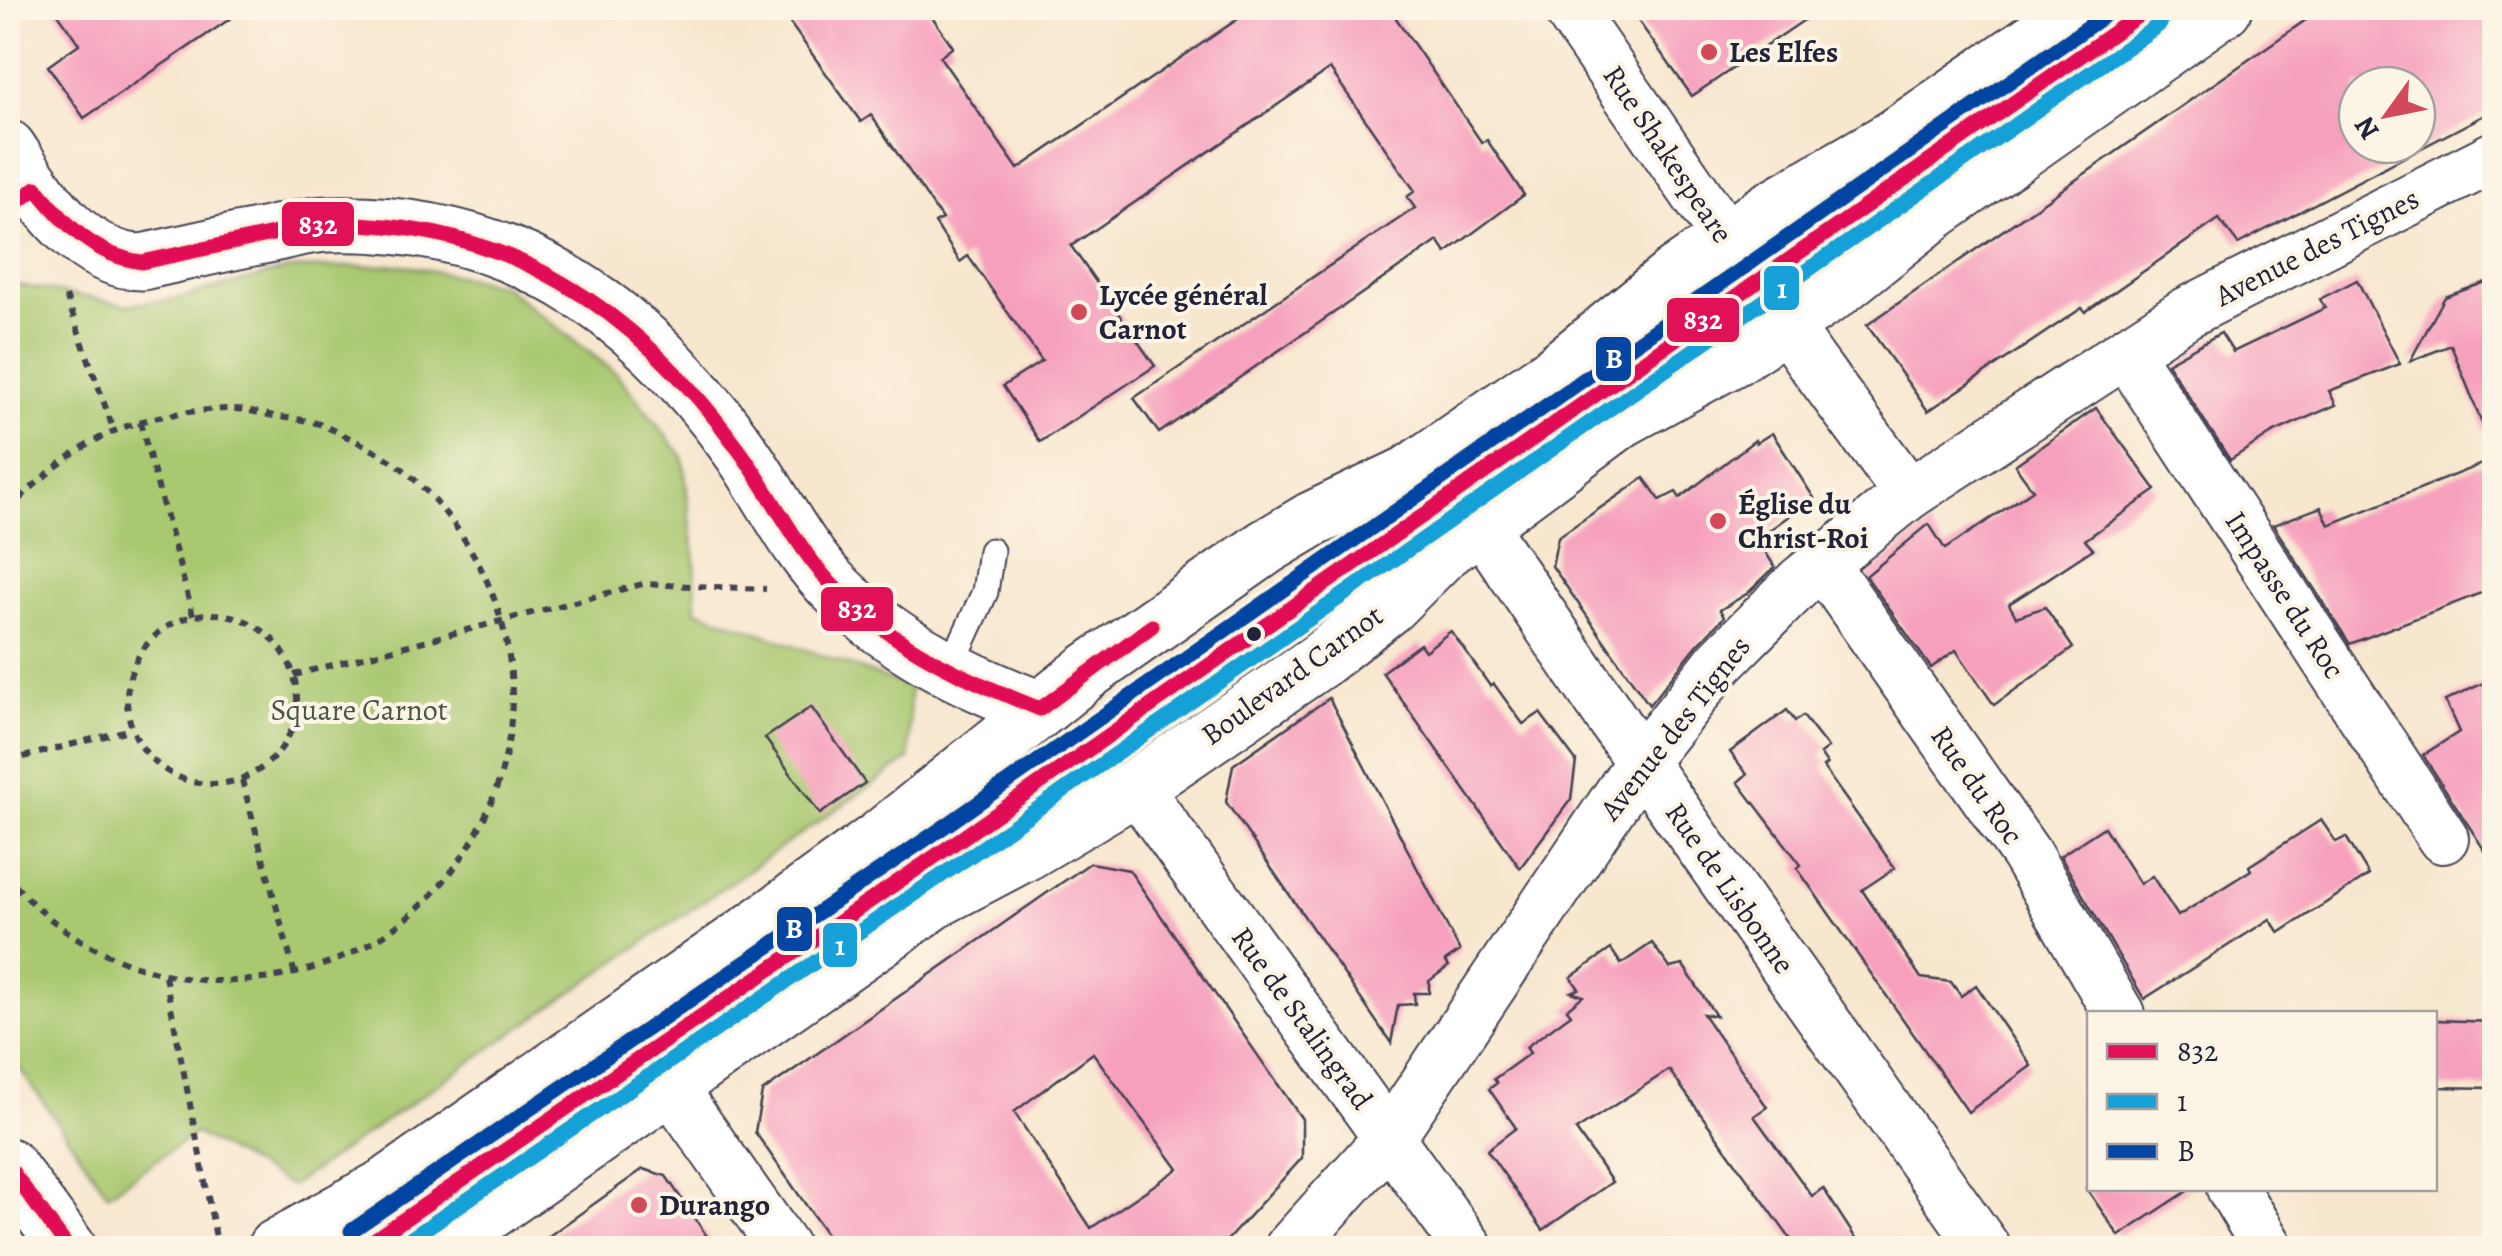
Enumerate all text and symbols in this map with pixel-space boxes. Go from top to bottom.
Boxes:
place label: Les Elfes [1729,32,1838,72]
marker: Les Elfes [1698,41,1720,63]
street label: Rue Shakespeare [1594,57,1742,251]
north arrow [2337,65,2437,165]
text: N [2345,109,2388,147]
street label: Avenue des Tignes [2207,178,2426,316]
line badge: 832 [280,200,356,248]
text: 832 [298,206,338,244]
line badge: 1 [1762,264,1801,312]
text: 1 [1777,270,1787,308]
place label: Lycée général Carnot [1099,275,1268,349]
line badge: 832 [1665,296,1741,344]
marker: Lycée général Carnot [1068,301,1090,323]
text: 832 [1683,301,1723,339]
line badge: B [1594,335,1633,383]
text: B [1605,340,1623,378]
place label: Église du Christ-Roi [1738,484,1869,558]
street label: Impasse du Roc [2216,504,2354,686]
marker: Église du Christ-Roi [1707,510,1729,532]
line badge: 832 [819,585,895,633]
text: 832 [837,590,877,628]
street label: Boulevard Carnot [1193,596,1391,754]
unlabelled marker [1244,624,1264,644]
street label: Avenue des Tignes [1590,628,1760,829]
park label: Square Carnot [270,690,448,730]
street label: Rue du Roc [1921,718,2033,852]
street label: Rue de Lisbonne [1656,794,1804,982]
line badge: B [775,905,814,953]
text: B [785,910,803,948]
street label: Rue de Stalingrad [1222,919,1382,1118]
line badge: 1 [821,921,859,969]
text: 1 [835,927,845,965]
legend [2087,1011,2437,1191]
text: 832 [2177,1031,2218,1071]
text: 1 [2177,1081,2187,1121]
text: B [2177,1131,2195,1171]
place label: Durango [659,1185,770,1225]
marker: Durango [628,1194,650,1216]

